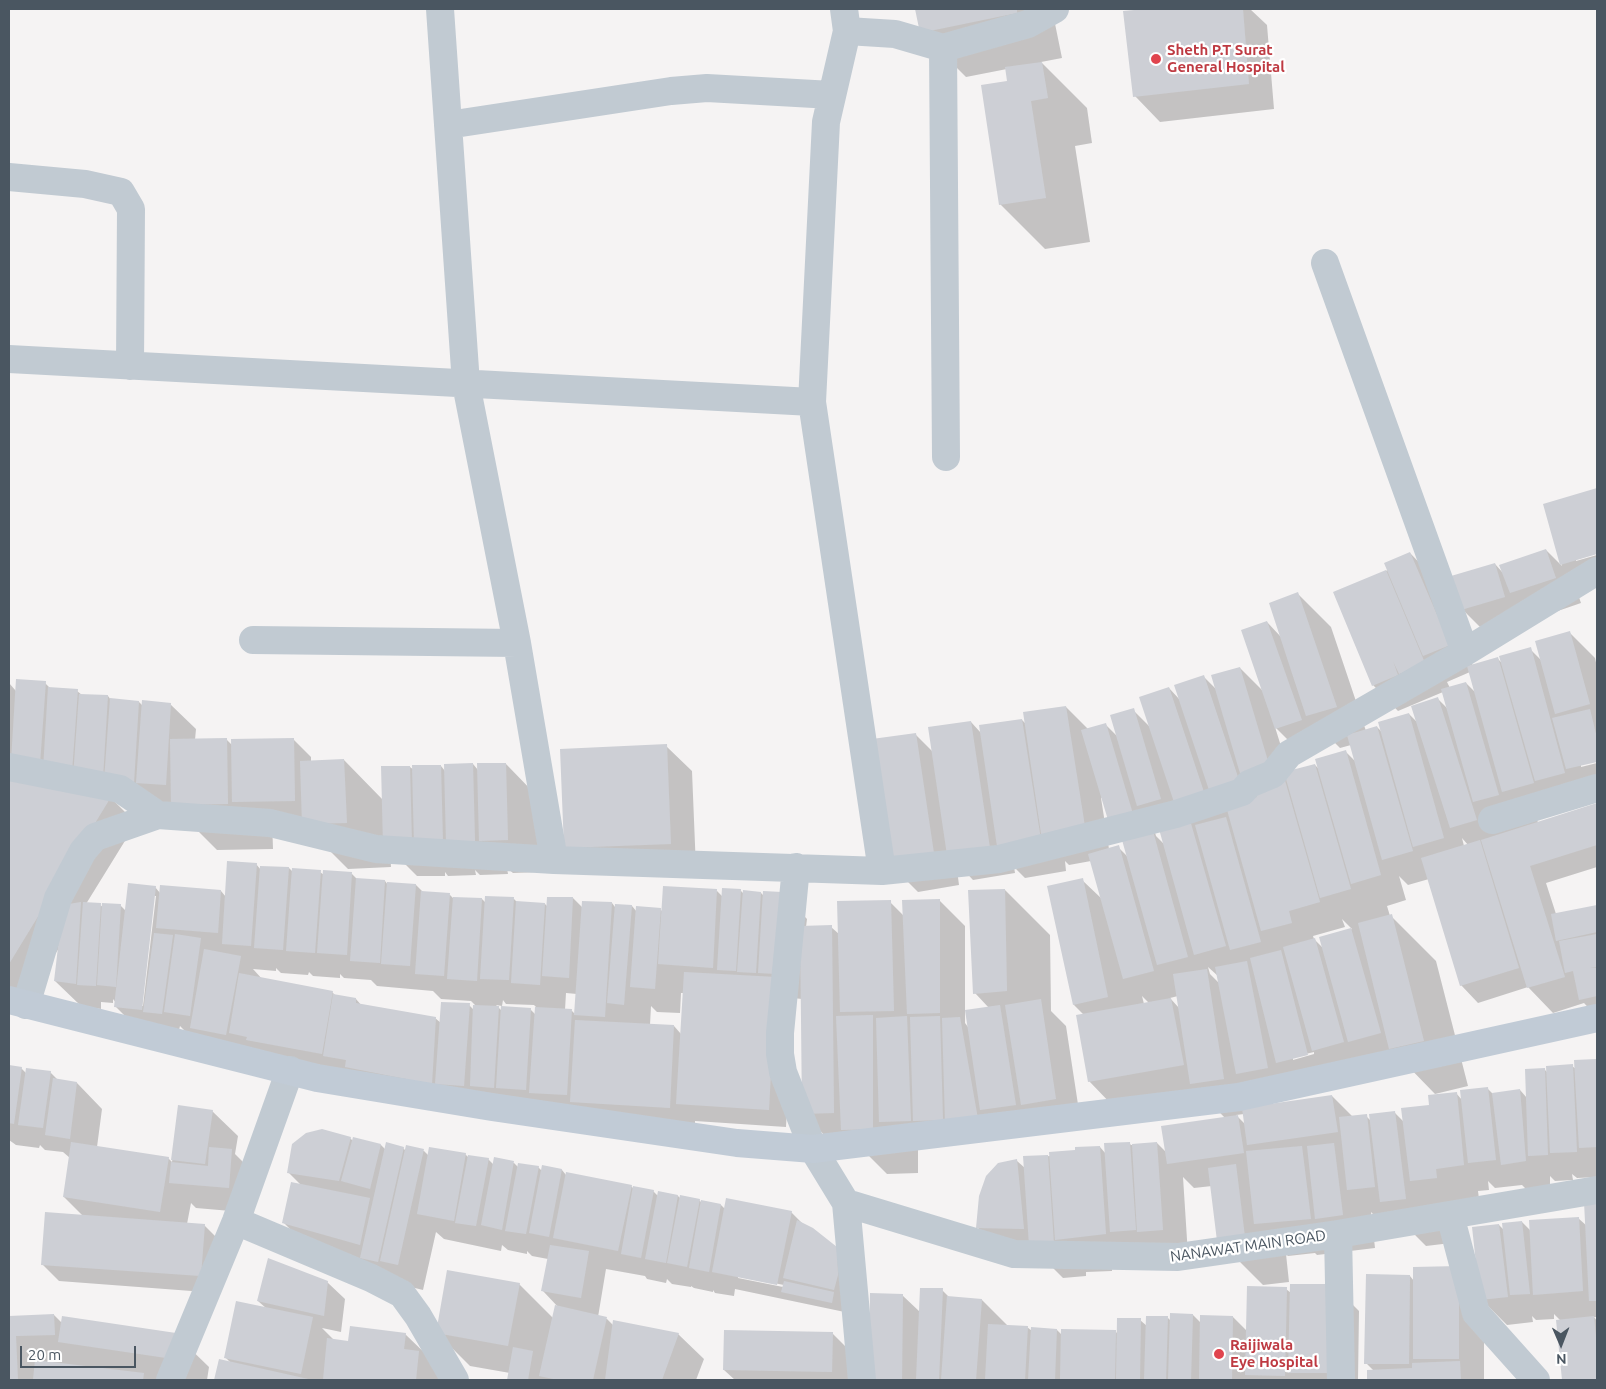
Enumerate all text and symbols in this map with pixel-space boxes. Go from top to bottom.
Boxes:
place label: Sheth P.T Surat General Hospital [1167,41,1285,76]
marker: Sheth P.T Surat General Hospital [1149,52,1163,66]
street label: NANAWAT MAIN ROAD [1169,1226,1327,1266]
north arrow [1536,1319,1586,1369]
scale bar [22,1336,139,1368]
place label: Raijiwala Eye Hospital [1230,1336,1318,1371]
text: 20 m [28,1346,61,1363]
marker: Raijiwala Eye Hospital [1212,1347,1226,1361]
text: N [1556,1351,1567,1367]

